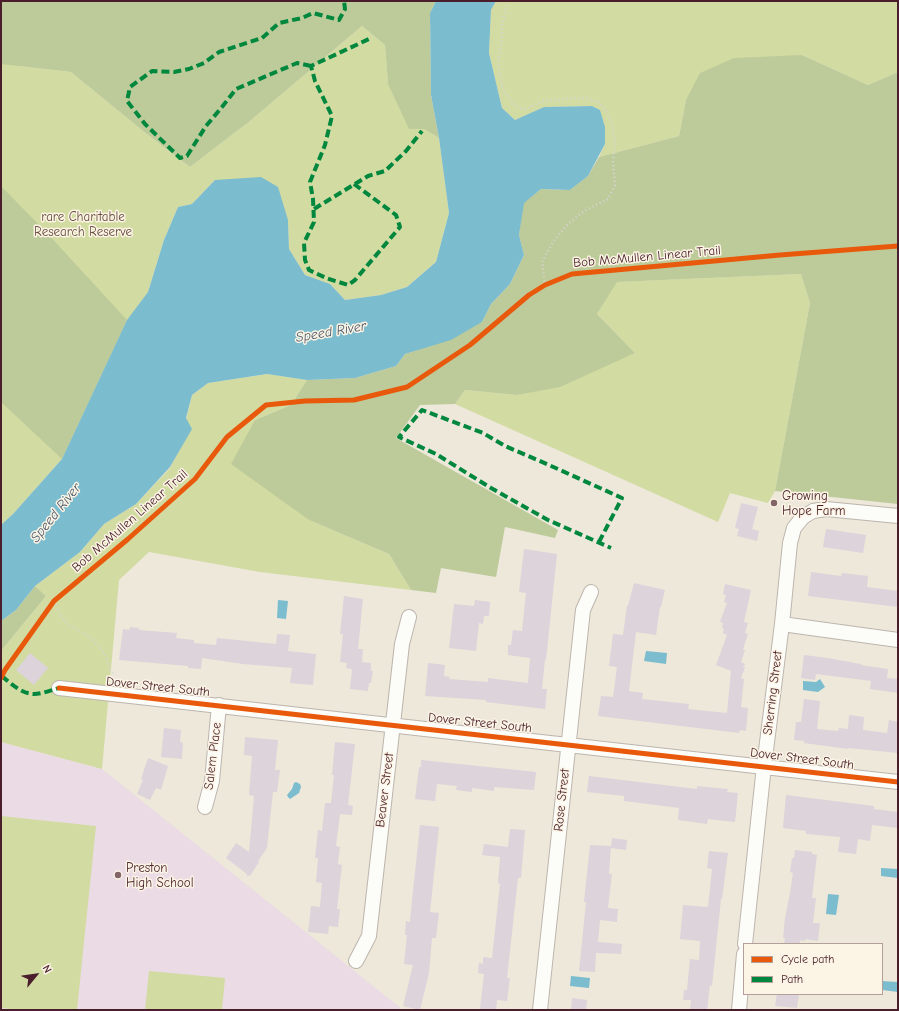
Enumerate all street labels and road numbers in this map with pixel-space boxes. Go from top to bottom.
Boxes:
street label: Bob McMullen Linear Trail [572,243,722,271]
street label: Bob McMullen Linear Trail [69,466,191,576]
street label: Sherring Street [760,650,786,736]
street label: Dover Street South [105,674,211,700]
street label: Dover Street South [427,710,533,736]
street label: Salem Place [201,721,225,791]
street label: Dover Street South [749,745,855,773]
street label: Beaver Street [373,752,397,828]
street label: Rose Street [551,768,573,832]

